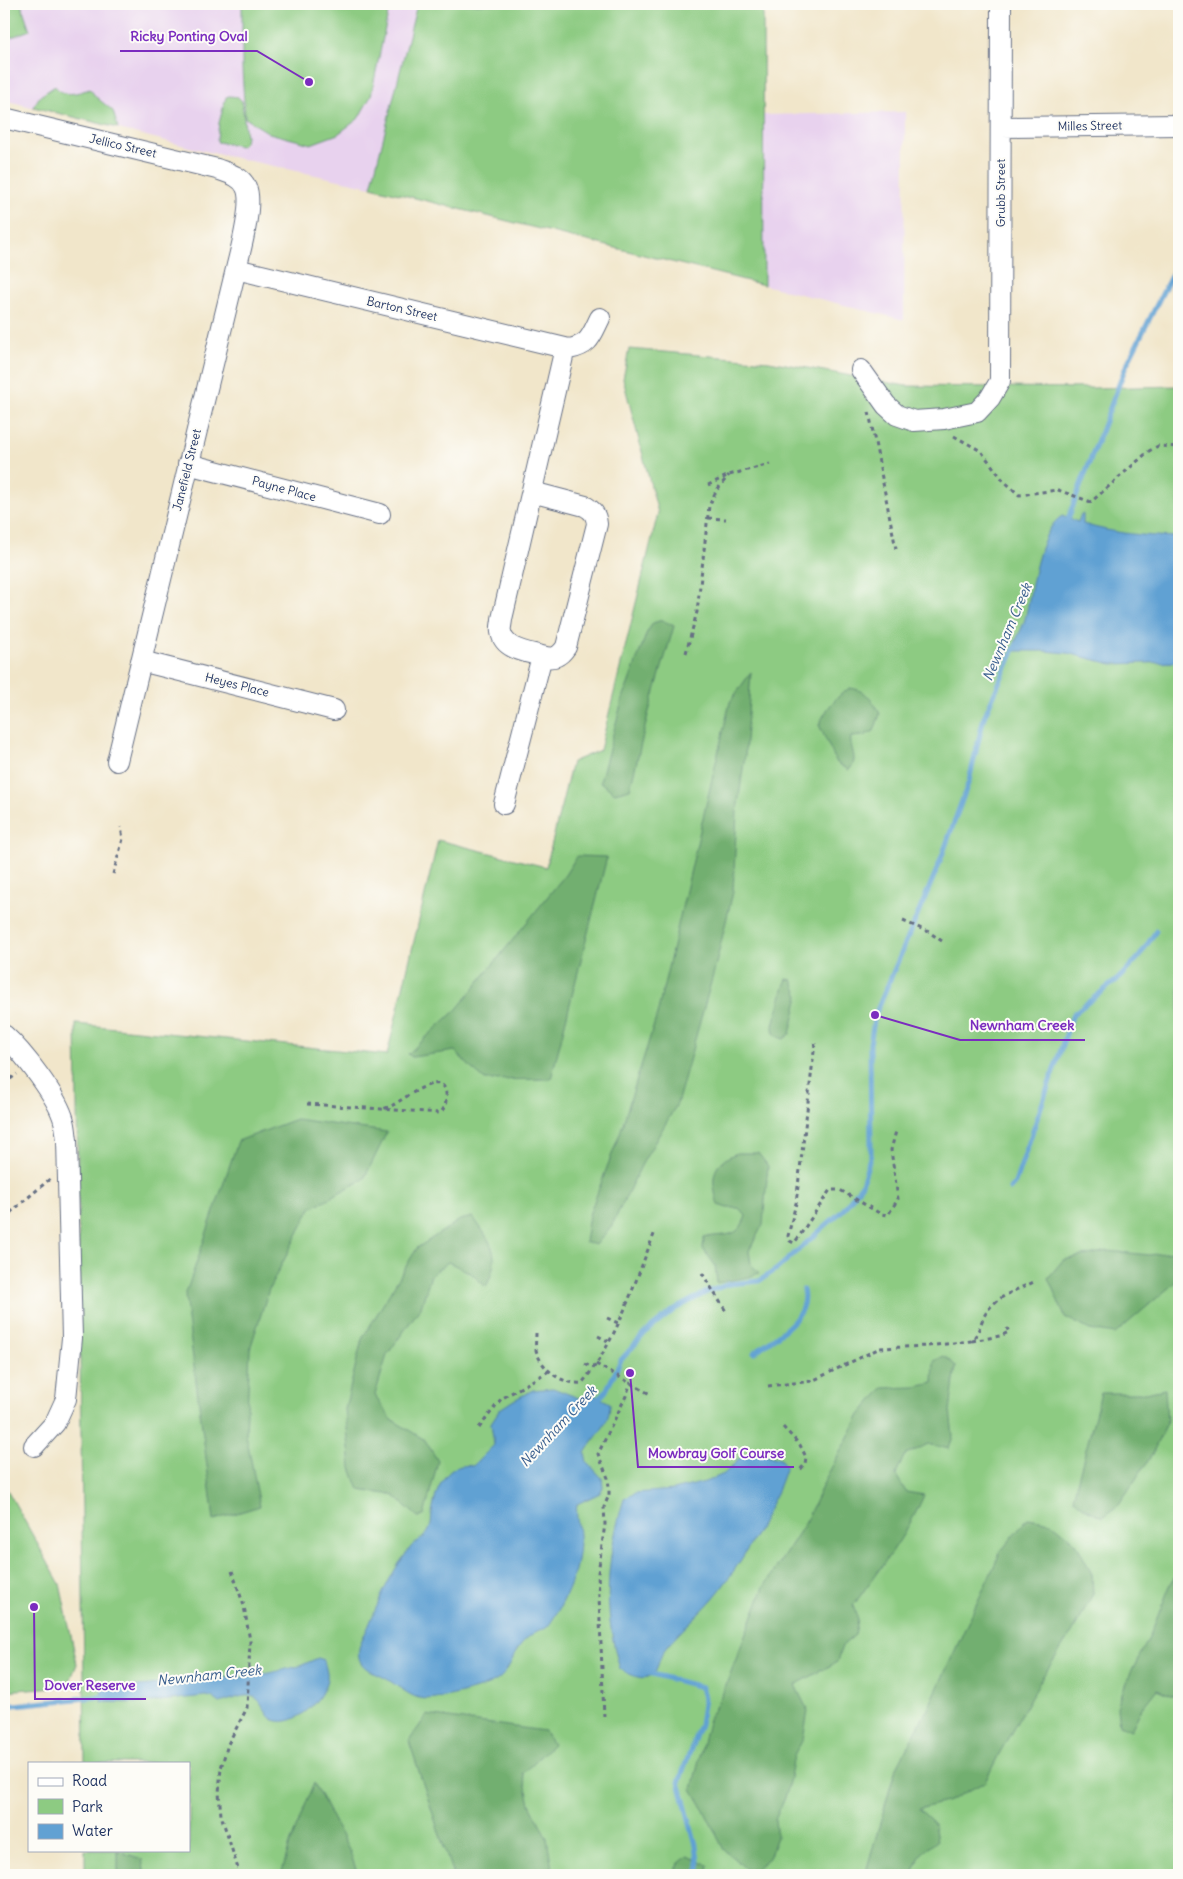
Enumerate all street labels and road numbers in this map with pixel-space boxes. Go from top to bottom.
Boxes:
street label: Milles Street [1058,117,1122,134]
street label: Jellico Street [88,131,158,160]
street label: Grubb Street [993,159,1008,227]
street label: Barton Street [365,293,439,324]
street label: Janefield Street [169,427,204,512]
street label: Payne Place [250,473,318,504]
street label: Heyes Place [203,669,271,700]

